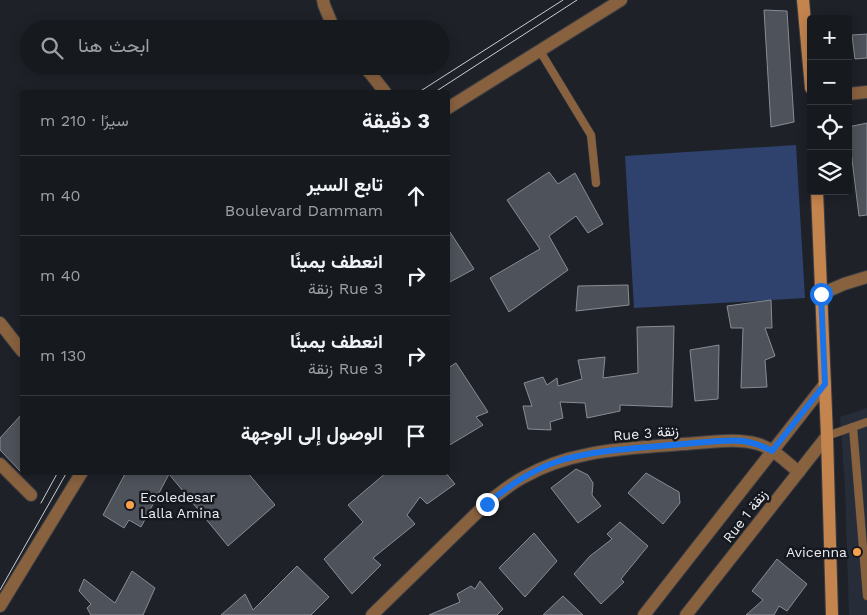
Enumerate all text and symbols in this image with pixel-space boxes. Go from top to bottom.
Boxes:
map controls [807,15,852,195]
button: + [807,15,852,60]
search box [20,20,450,75]
icon: search [38,34,66,62]
text: ابحث هنا [78,34,150,57]
button: − [807,60,852,105]
button: locate [807,105,852,150]
text: 3 دقيقة [362,108,430,133]
text: سيرًا · 210 m [40,111,129,130]
button: layers [807,150,852,195]
text: تابع السير [307,173,383,196]
icon: ahead [402,182,430,210]
text: 40 m [40,186,80,205]
text: Boulevard Dammam [225,201,383,220]
text: انعطف يمينًا [290,250,383,273]
icon: right [402,262,430,290]
text: 40 m [40,266,80,285]
text: Rue 3 زنقة [308,279,383,298]
route start [810,283,833,306]
text: انعطف يمينًا [290,330,383,353]
icon: right [402,342,430,370]
text: 130 m [40,346,86,365]
text: Rue 3 زنقة [308,359,383,378]
text: الوصول إلى الوجهة [241,422,383,445]
icon: arrive [402,422,430,450]
street label: Rue 3 زنقة [613,422,680,445]
street label: Rue 1 زنقة [719,486,772,546]
place label: Ecoledesar Lalla Amina [140,489,220,521]
route end [476,493,499,516]
marker: Ecoledesar Lalla Amina [124,499,136,511]
place label: Avicenna [786,544,847,560]
marker: Avicenna [851,546,863,558]

